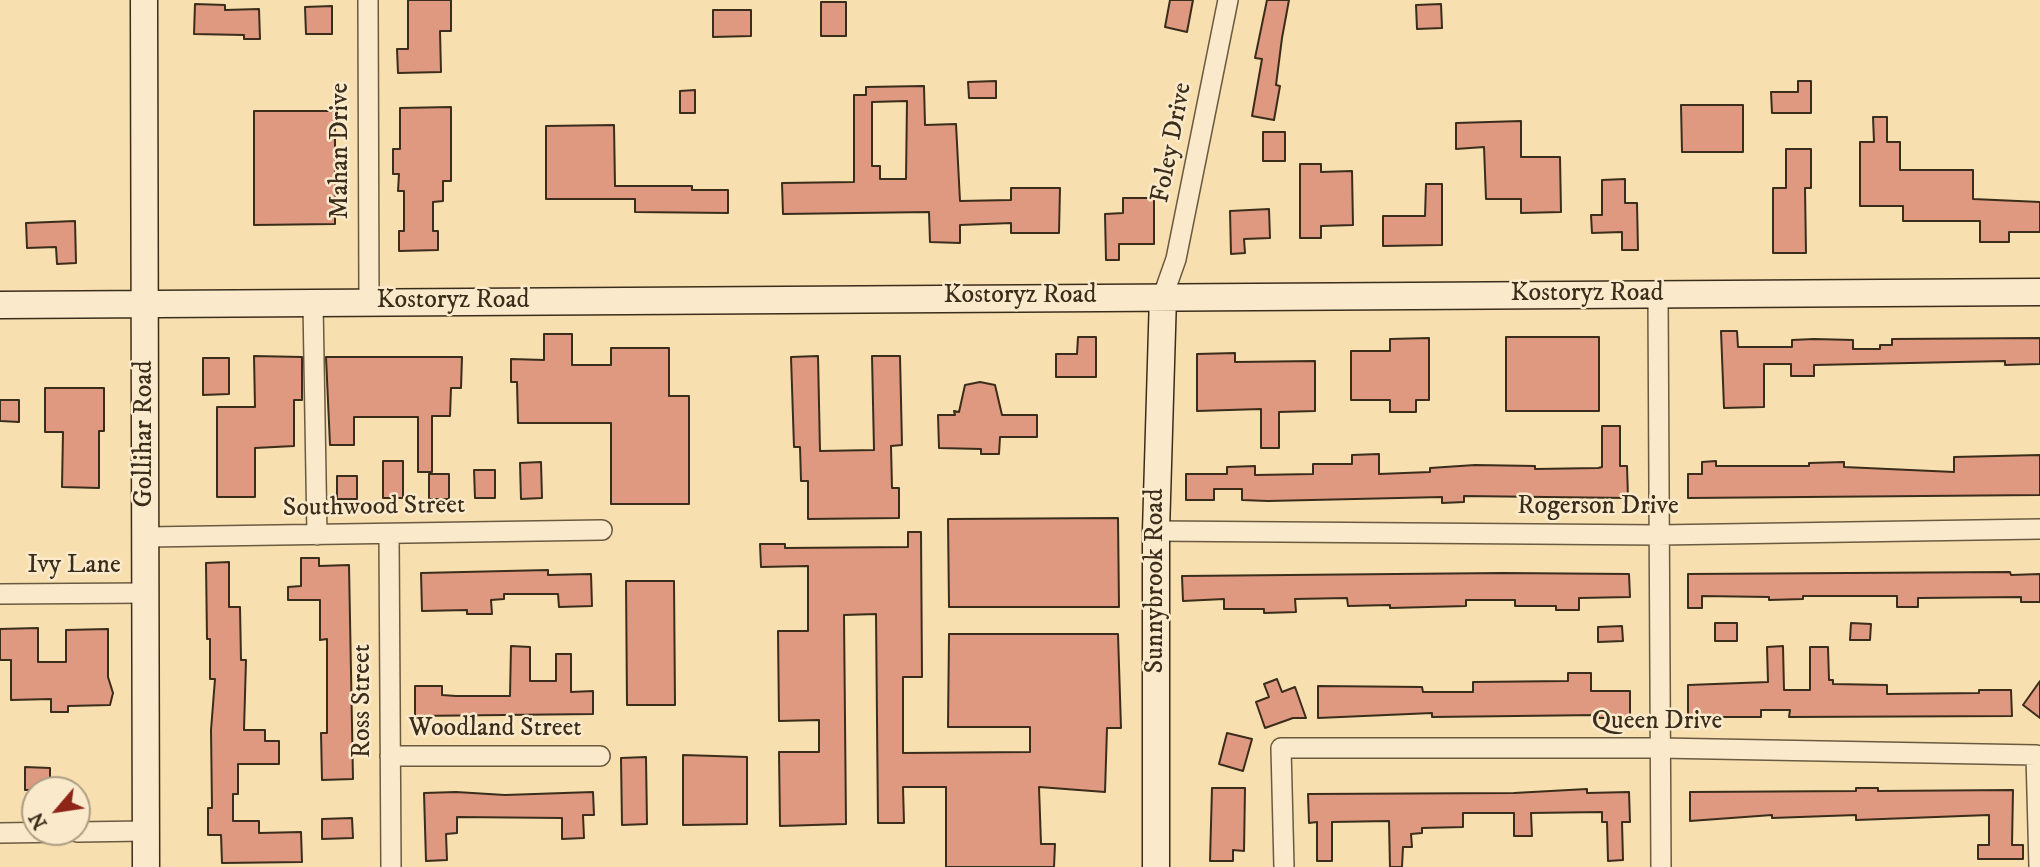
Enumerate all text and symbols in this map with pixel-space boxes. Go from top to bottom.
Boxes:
street label: Foley Drive [1146,80,1200,206]
street label: Mahan Drive [326,83,358,219]
street label: Kostoryz Road [1511,279,1663,311]
street label: Kostoryz Road [944,281,1096,313]
street label: Kostoryz Road [377,286,529,318]
street label: Gollihar Road [130,361,162,507]
street label: Sunnybrook Road [1141,489,1173,673]
street label: Southwood Street [282,491,466,525]
street label: Rogerson Drive [1517,492,1679,524]
street label: Ivy Lane [27,551,121,583]
street label: Ross Street [348,644,380,758]
street label: Queen Drive [1592,707,1722,739]
street label: Woodland Street [408,714,582,746]
north arrow [21,776,91,846]
text: N [25,808,53,833]

